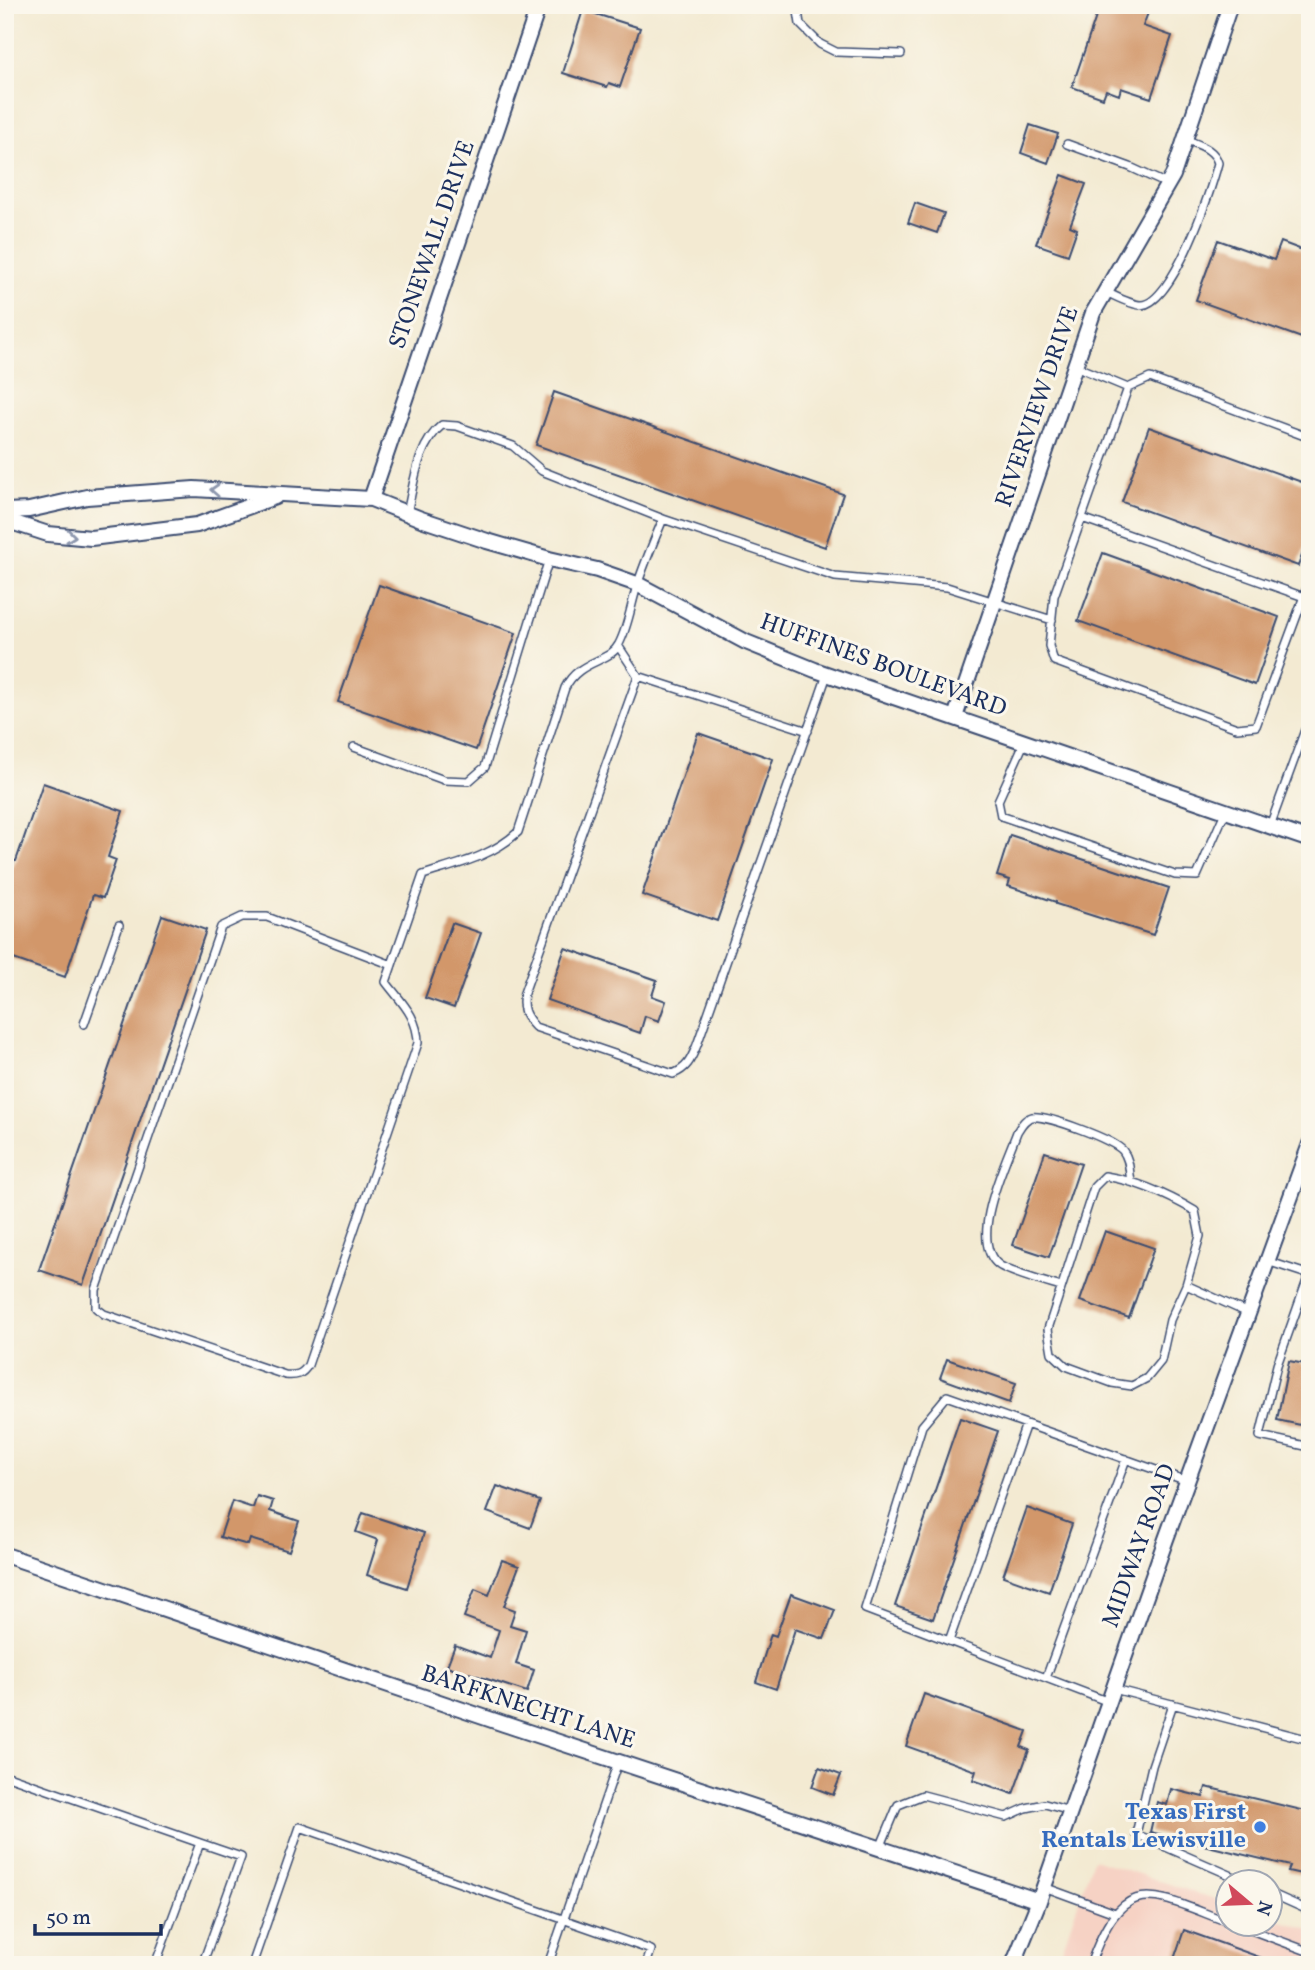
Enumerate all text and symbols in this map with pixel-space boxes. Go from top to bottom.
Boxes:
street label: STONEWALL DRIVE [381,136,485,354]
street label: RIVERVIEW DRIVE [988,302,1088,512]
one-way arrow [209,483,220,498]
one-way arrow [66,528,77,543]
street label: HUFFINES BOULEVARD [755,606,1011,726]
street label: MIDWAY ROAD [1095,1459,1185,1633]
street label: BARFKNECHT LANE [417,1657,639,1759]
place label: Texas First Rentals Lewisville [1041,1796,1246,1858]
marker: Texas First Rentals Lewisville [1252,1819,1268,1835]
north arrow [1214,1868,1284,1938]
scale bar [35,1893,161,1937]
text: N [1249,1897,1278,1919]
text: 50 m [46,1904,91,1933]

